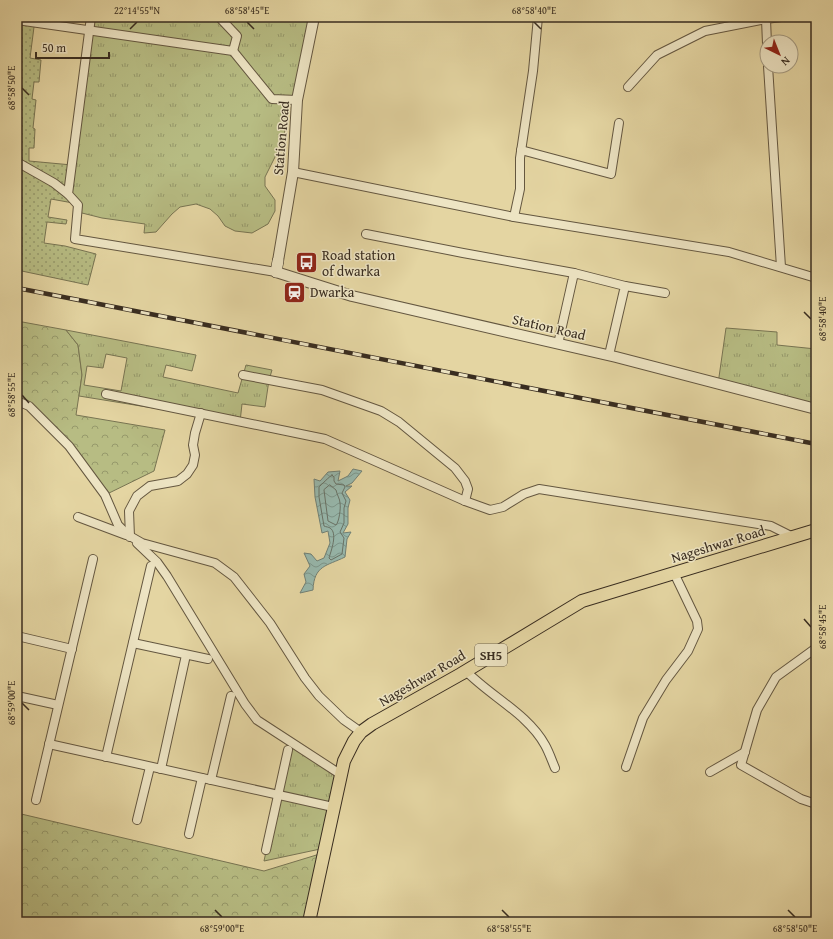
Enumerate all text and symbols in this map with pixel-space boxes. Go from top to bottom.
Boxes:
text: 22°14'55"N [114,3,160,18]
text: 68°58'45"E [225,3,269,18]
text: 68°58'40"E [512,3,556,18]
scale bar [36,34,109,60]
north arrow [759,34,799,74]
text: 50 m [42,39,66,56]
text: N [777,53,794,70]
text: 68°58'50"E [4,66,19,110]
street label: Station Road [268,99,294,176]
place label: Road station of dwarka [322,245,396,281]
bus stop icon: Road station of dwarka [293,250,319,276]
station icon: Dwarka [281,279,307,305]
place label: Dwarka [310,282,355,302]
text: 68°58'40"E [815,297,830,341]
street label: Station Road [510,309,588,345]
text: 68°58'55"E [4,373,19,417]
street label: Nageshwar Road [669,520,768,568]
text: 68°58'45"E [815,605,830,649]
road number: SH5 [475,644,507,666]
street label: Nageshwar Road [375,645,470,711]
text: 68°59'00"E [4,681,19,725]
text: 68°59'00"E [200,921,244,936]
text: 68°58'55"E [487,921,531,936]
text: 68°58'50"E [773,921,817,936]

